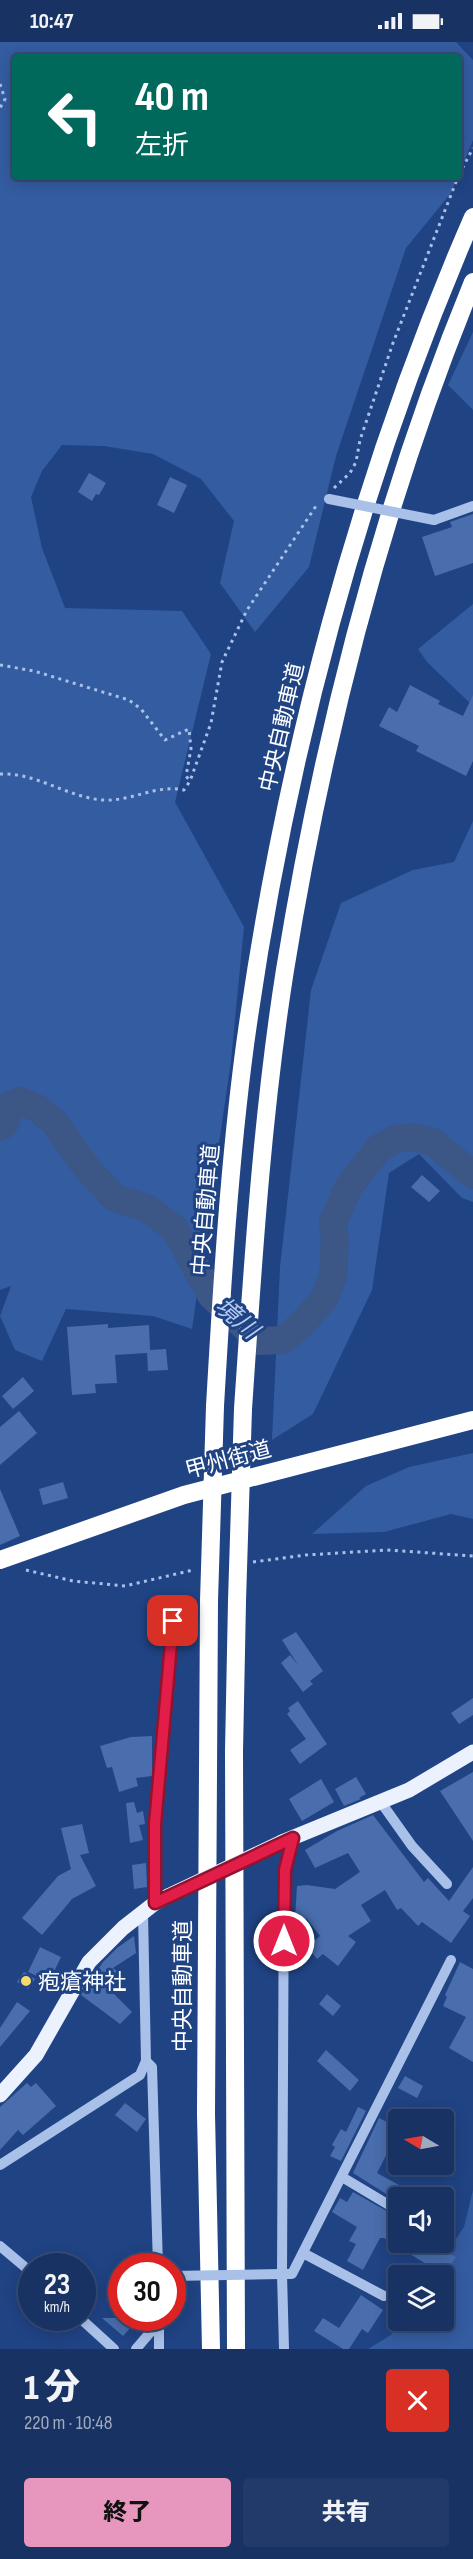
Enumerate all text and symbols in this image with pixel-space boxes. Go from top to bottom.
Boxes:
text: 10:47 [30,8,73,35]
text: 40 m [135,72,209,123]
icon: left [36,78,114,156]
text: 左折 [135,130,189,162]
street label: 中央自動車道 [254,660,310,795]
street label: 中央自動車道 [187,1143,226,1277]
water label: 境川 [209,1292,267,1347]
street label: 甲州街道 [182,1436,274,1485]
pin [147,1595,198,1646]
icon: arrive [156,1604,189,1637]
position arrow [252,1909,316,1973]
street label: 中央自動車道 [170,1920,197,2052]
place label: 疱瘡神社 [38,1969,126,1996]
marker: 疱瘡神社 [19,1974,33,1988]
north arrow [388,2109,454,2175]
map controls [388,2109,454,2331]
button: sound [388,2187,454,2253]
speed limit sign: 30 [108,2253,186,2331]
button: layers [388,2265,454,2331]
text: 23 [44,2267,70,2303]
text: km/h [44,2298,70,2317]
text: 1 分 [24,2367,80,2410]
button: close [386,2369,449,2432]
text: 220 m · 10:48 [24,2411,112,2435]
button: 終了 [24,2478,231,2547]
button: 共有 [243,2478,449,2547]

